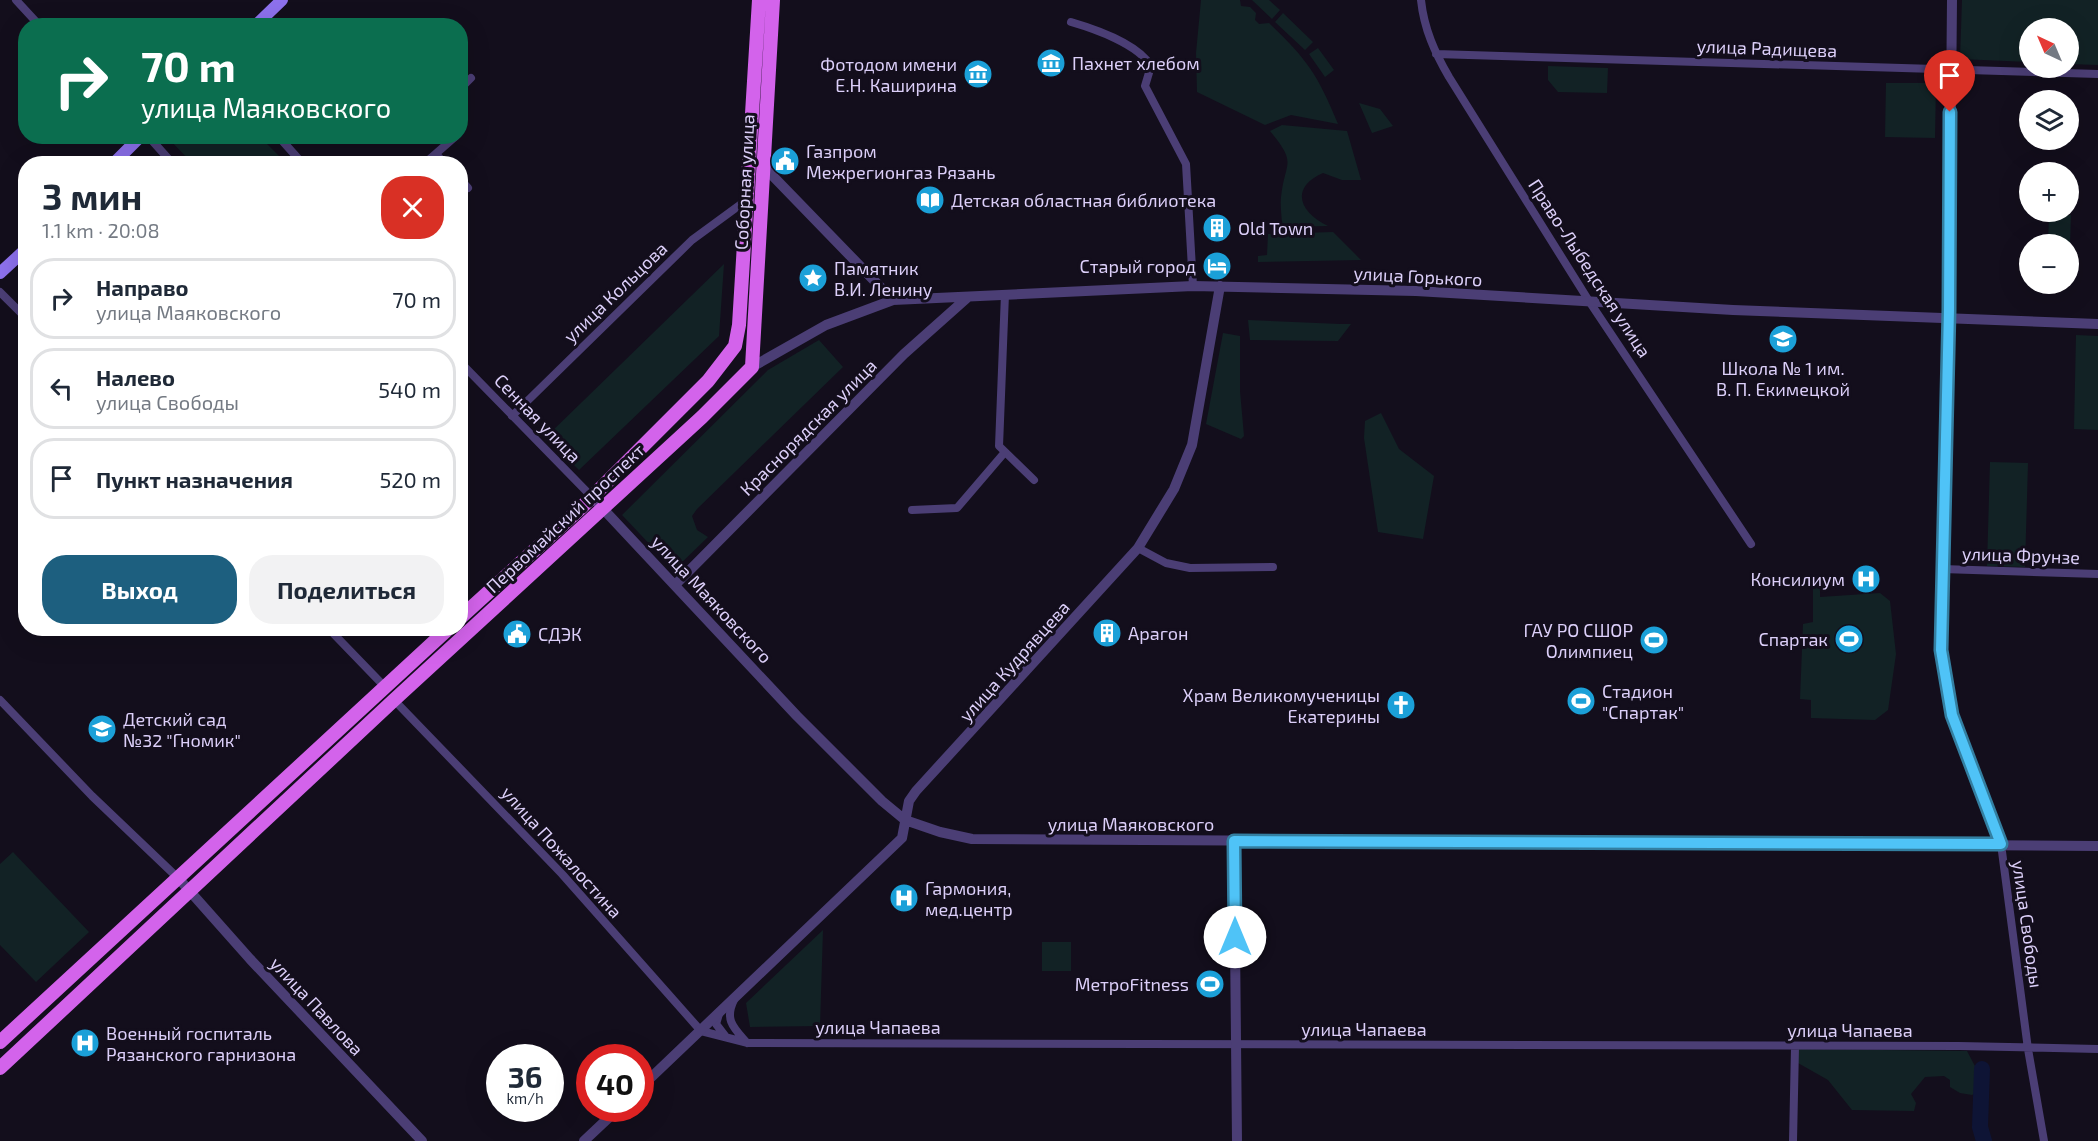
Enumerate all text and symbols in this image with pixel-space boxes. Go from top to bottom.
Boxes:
north arrow [2019,18,2079,78]
map controls [2019,18,2079,294]
street label: улица Радищева [1696,35,1838,61]
text: 70 m [141,40,236,90]
icon: right [42,42,120,120]
museum icon: Пахнет хлебом [1035,47,1067,79]
pin [1924,50,1975,112]
place label: Пахнет хлебом [1072,52,1200,74]
place label: Фотодом имени Е.Н. Каширина [820,53,957,96]
museum icon: Фотодом имени Е.Н. Каширина [962,58,994,90]
icon: arrive [1933,59,1966,92]
button: layers [2019,90,2079,150]
text: улица Маяковского [141,91,391,123]
street label: Соборная улица [729,114,759,250]
place label: Газпром Межрегионгаз Рязань [806,140,996,183]
public building icon: Газпром Межрегионгаз Рязань [769,145,801,177]
button: + [2019,162,2079,222]
text: 3 мин [42,174,142,217]
street label: Право-Лыбедская улица [1524,175,1656,361]
button: close [381,176,444,239]
library icon: Детская областная библиотека [914,184,946,216]
place label: Детская областная библиотека [951,189,1216,211]
building icon: Old Town [1201,212,1233,244]
place label: Old Town [1238,217,1313,239]
text: 1.1 km · 20:08 [42,218,160,242]
button: − [2019,234,2079,294]
street label: улица Кольцова [559,237,671,347]
hotel icon: Старый город [1201,250,1233,282]
place label: Старый город [1079,255,1196,277]
place label: Памятник В.И. Ленину [834,257,933,300]
place icon: Памятник В.И. Ленину [797,262,829,294]
street label: улица Горького [1353,262,1483,290]
text: Направо [96,274,189,300]
icon: right [45,282,78,315]
text: 70 m [392,286,441,312]
text: улица Маяковского [96,300,281,324]
school or university icon: Школа № 1 им. В. П. Екимецкой [1767,323,1799,355]
street label: Краснорядская улица [735,354,881,500]
place label: Школа № 1 им. В. П. Екимецкой [1716,357,1850,400]
text: Налево [96,364,175,390]
street label: Сенная улица [490,369,586,467]
icon: left [45,372,78,405]
text: 540 m [378,376,441,402]
text: улица Свободы [96,390,239,414]
street label: Первомайский проспект [481,439,649,597]
icon: arrive [45,462,78,495]
text: Пункт назначения [96,466,293,492]
text: 520 m [379,466,441,492]
street label: улица Маяковского [647,531,777,667]
street label: улица Фрунзе [1962,542,2080,568]
button: Выход [42,555,237,624]
button: Поделиться [249,555,444,624]
hospital icon: Консилиум [1850,563,1882,595]
place label: Консилиум [1750,568,1845,590]
street label: улица Кудрявцева [954,596,1074,726]
building icon: Арагон [1091,617,1123,649]
public building icon: СДЭК [501,618,533,650]
place label: ГАУ РО СШОР Олимпиец [1524,619,1633,662]
place label: Арагон [1128,622,1189,644]
place label: СДЭК [538,623,582,645]
sports icon: Спартак [1833,623,1865,655]
sports icon: ГАУ РО СШОР Олимпиец [1638,624,1670,656]
place label: Спартак [1759,628,1828,650]
place label: Стадион "Спартак" [1602,680,1684,723]
place label: Храм Великомученицы Екатерины [1183,684,1380,727]
sports icon: Стадион "Спартак" [1565,685,1597,717]
church icon: Храм Великомученицы Екатерины [1385,689,1417,721]
place label: Детский сад №32 "Гномик" [123,708,241,751]
school or university icon: Детский сад №32 "Гномик" [86,713,118,745]
street label: улица Пожалостина [497,782,627,922]
street label: улица Маяковского [1048,813,1214,835]
street label: улица Свободы [2008,859,2048,989]
place label: Гармония, мед.центр [925,877,1013,920]
hospital icon: Гармония, мед.центр [888,882,920,914]
position arrow [1203,905,1267,969]
street label: улица Павлова [266,952,368,1060]
sports icon: МетроFitness [1194,968,1226,1000]
place label: МетроFitness [1075,973,1189,995]
street label: улица Чапаева [815,1016,941,1038]
street label: улица Чапаева [1301,1018,1427,1040]
street label: улица Чапаева [1787,1019,1913,1041]
place label: Военный госпиталь Рязанского гарнизона [106,1022,296,1065]
hospital icon: Военный госпиталь Рязанского гарнизона [69,1027,101,1059]
speed limit sign: 40 [576,1044,654,1122]
text: 36 [508,1058,542,1094]
text: km/h [506,1089,544,1107]

